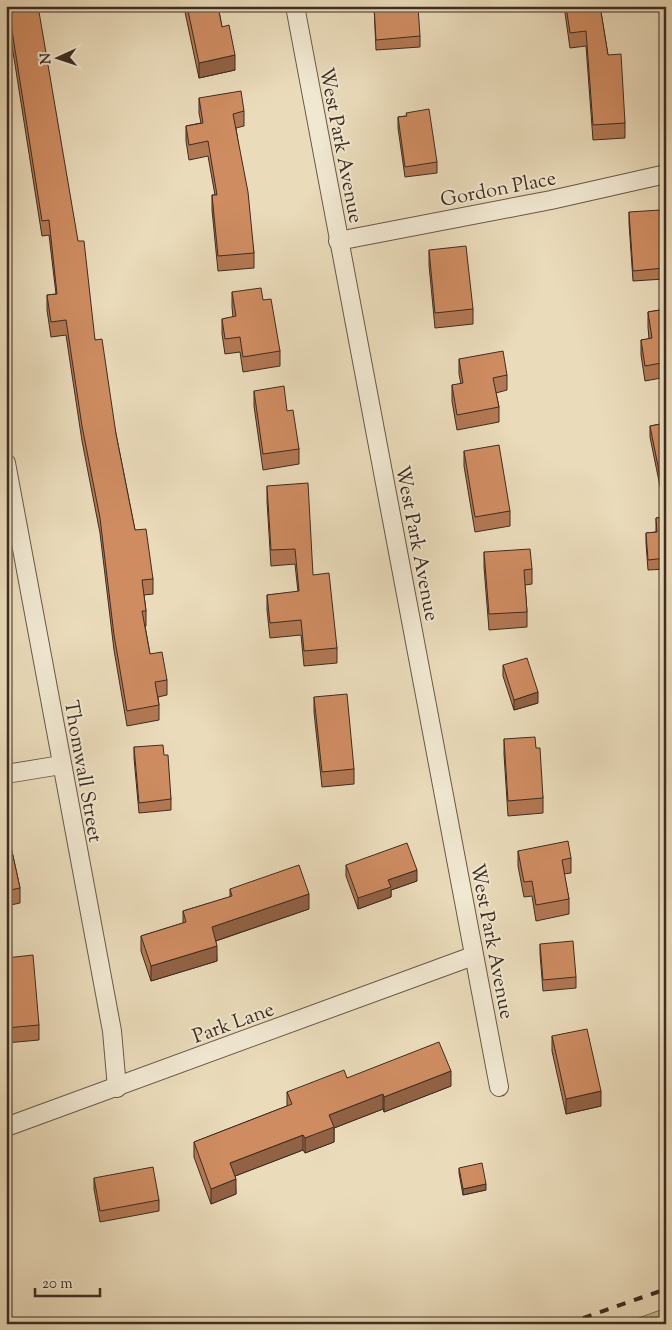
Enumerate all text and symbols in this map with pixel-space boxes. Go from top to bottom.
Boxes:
north arrow [32,32,82,82]
text: N [37,52,57,65]
street label: West Park Avenue [310,65,369,226]
street label: Gordon Place [438,165,559,216]
street label: West Park Avenue [386,463,445,624]
street label: Thomwall Street [55,698,108,845]
street label: West Park Avenue [461,861,520,1022]
street label: Park Lane [189,996,279,1052]
scale bar [35,1265,100,1297]
text: 20 m [42,1274,73,1295]

